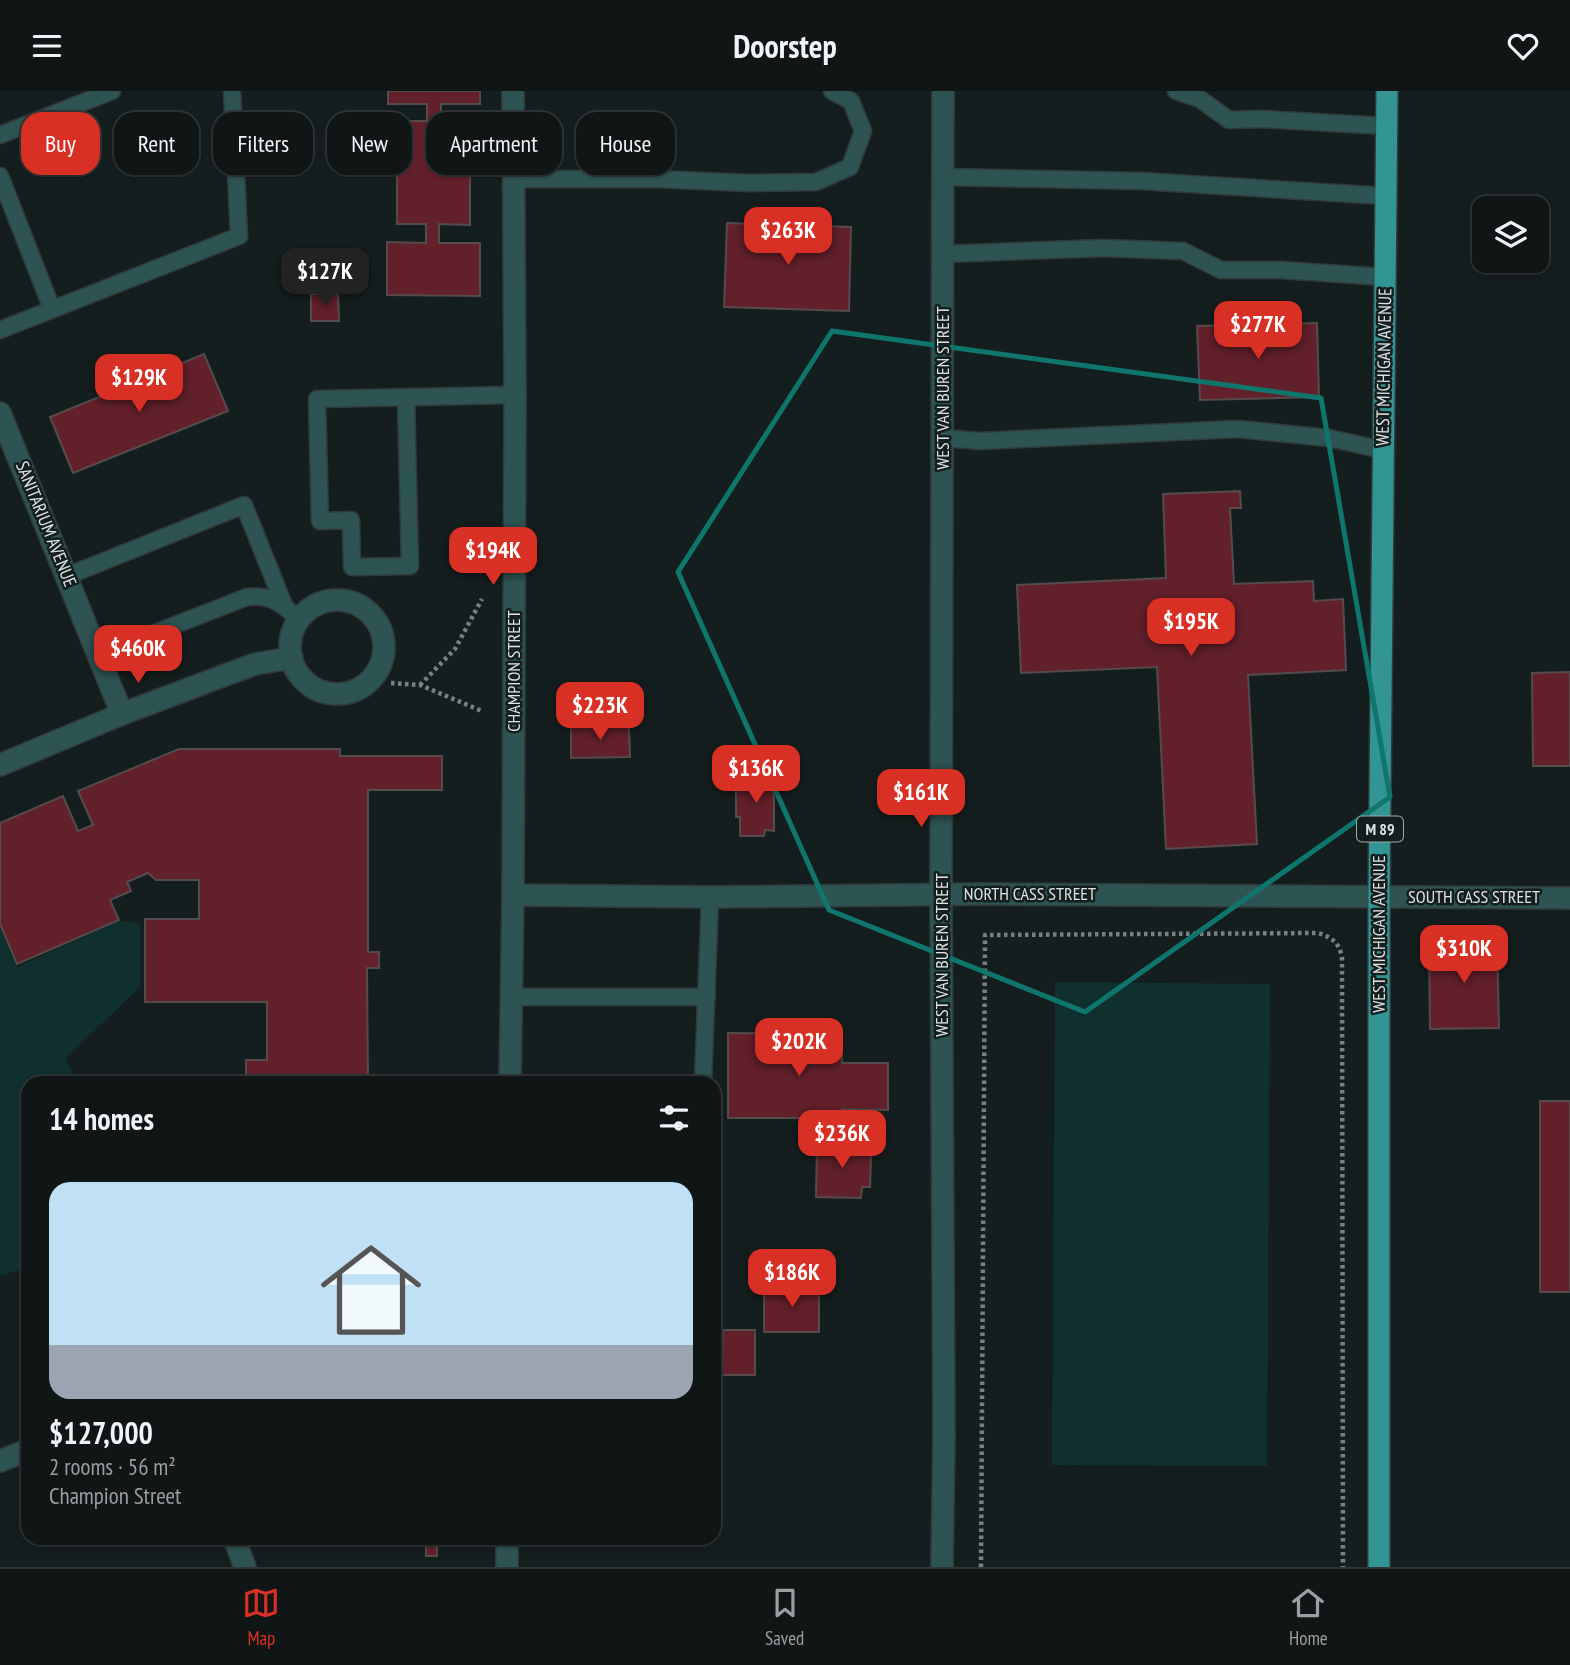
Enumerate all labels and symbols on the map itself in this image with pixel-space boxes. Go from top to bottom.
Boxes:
pin: $263K [739,207,837,267]
pin: $127K [276,249,374,308]
street label: WEST MICHIGAN AVENUE [1371,288,1396,446]
pin: $277K [1209,301,1307,361]
street label: WEST VAN BUREN STREET [931,306,954,470]
pin: $129K [90,355,188,414]
street label: SANITARIUM AVENUE [11,458,82,590]
pin: $194K [444,527,542,587]
pin: $195K [1142,599,1240,658]
street label: CHAMPION STREET [502,610,525,732]
pin: $460K [89,625,187,685]
pin: $223K [551,683,649,742]
pin: $136K [707,745,805,805]
pin: $161K [872,769,970,829]
road number: M 89 [1357,817,1403,841]
street label: WEST MICHIGAN AVENUE [1367,855,1390,1013]
street label: WEST VAN BUREN STREET [930,873,953,1037]
street label: NORTH CASS STREET [964,882,1096,905]
street label: SOUTH CASS STREET [1408,885,1540,908]
pin: $310K [1415,925,1513,985]
pin: $202K [750,1019,848,1078]
pin: $236K [793,1111,891,1170]
pin: $186K [743,1249,841,1309]

